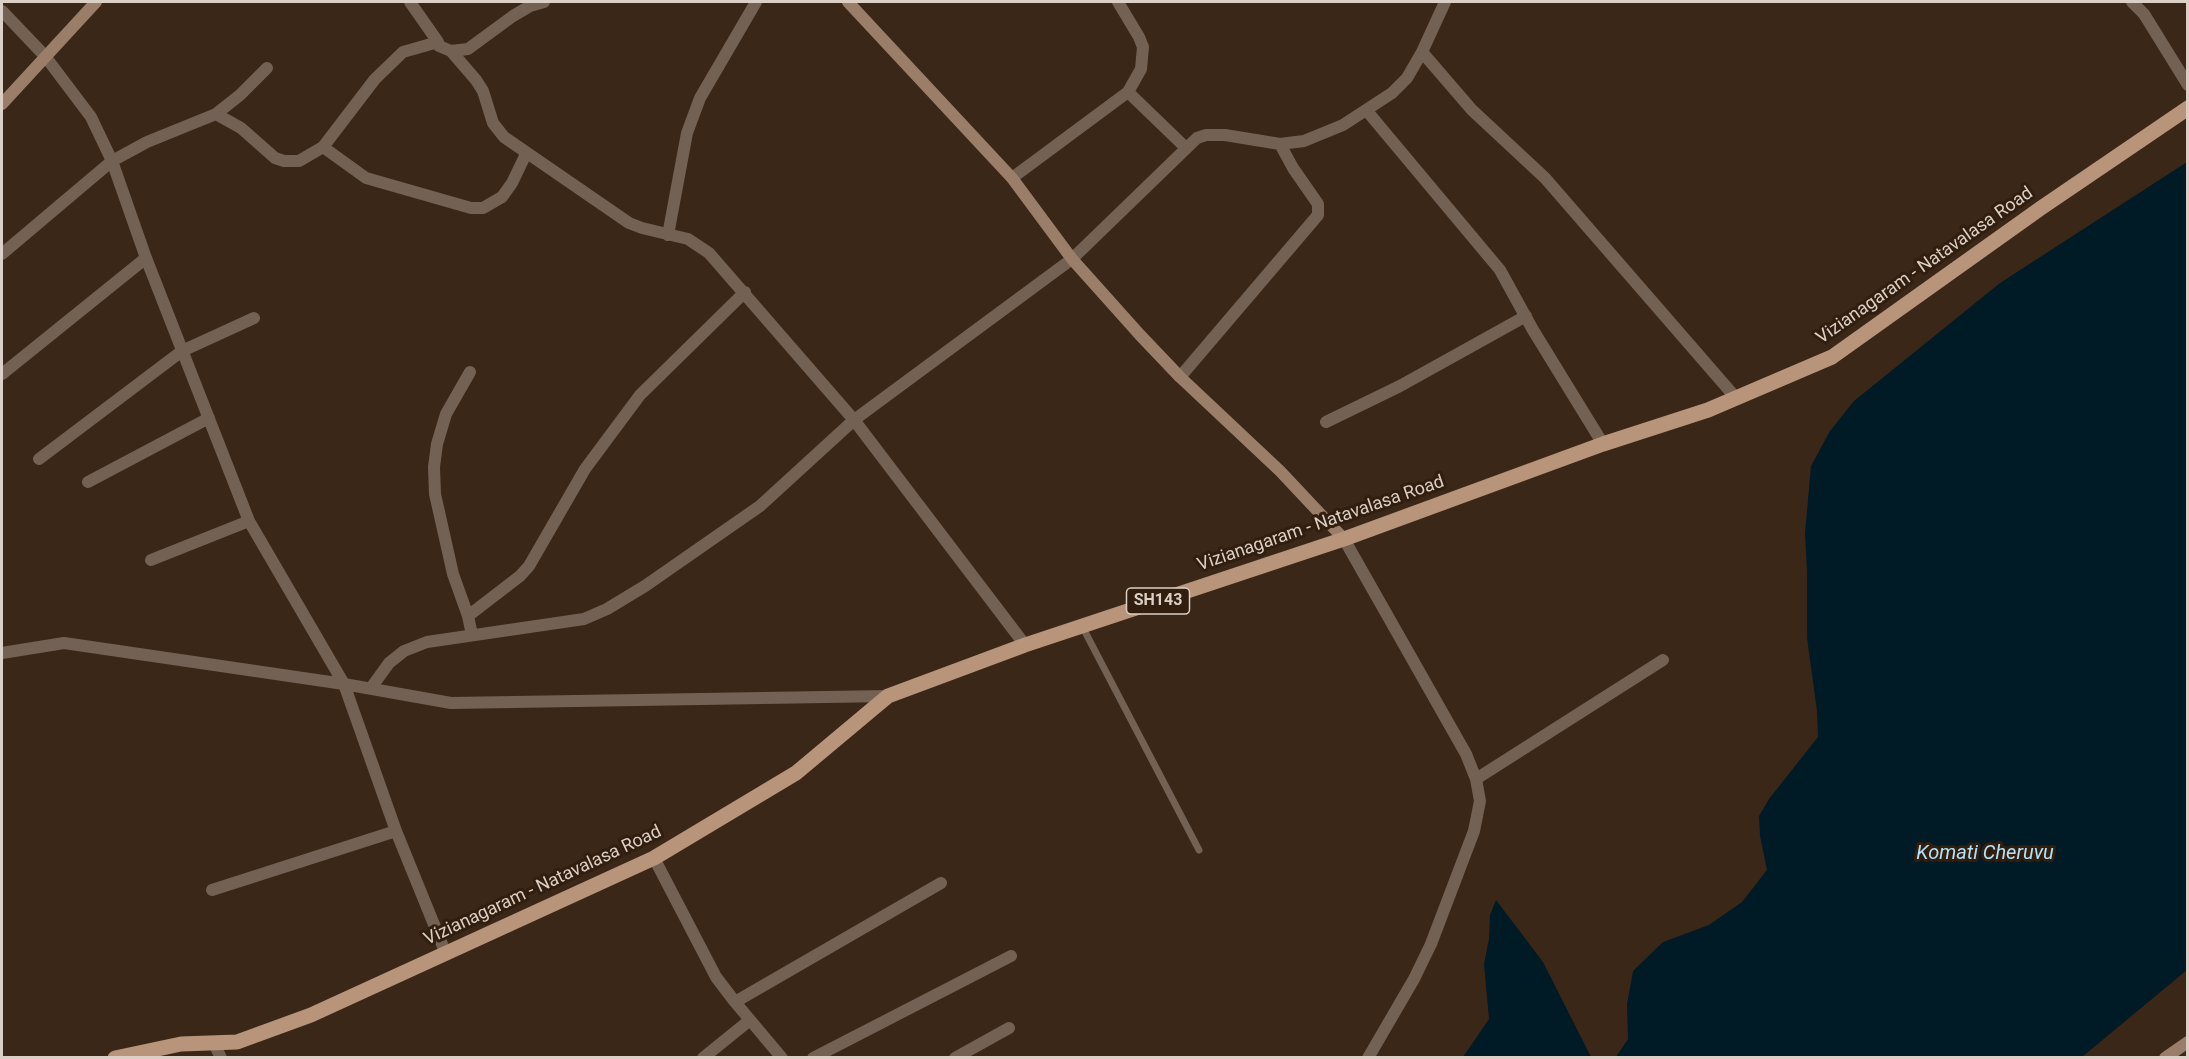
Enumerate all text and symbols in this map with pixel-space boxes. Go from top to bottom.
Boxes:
street label: Vizianagaram - Natavalasa Road [1813,183,2037,349]
street label: Vizianagaram - Natavalasa Road [1195,472,1447,576]
road number: SH143 [1126,588,1190,614]
street label: Vizianagaram - Natavalasa Road [421,821,665,951]
water label: Komati Cheruvu [1916,842,2054,866]

